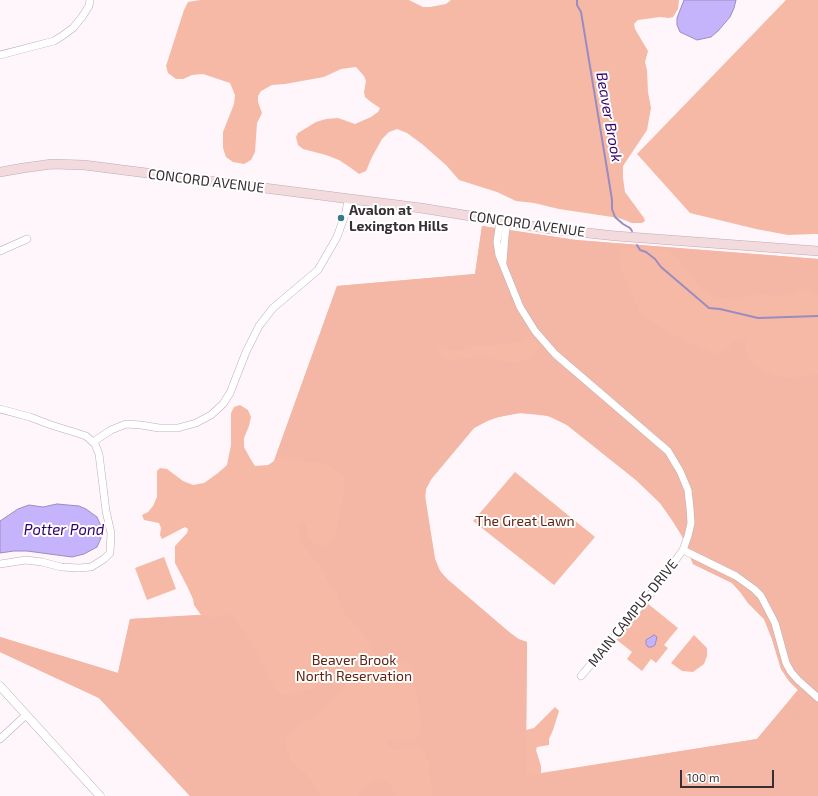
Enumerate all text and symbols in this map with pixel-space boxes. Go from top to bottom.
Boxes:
water label: Beaver Brook [592,71,626,163]
street label: CONCORD AVENUE [147,166,265,196]
place label: Avalon at Lexington Hills [349,202,448,234]
street label: CONCORD AVENUE [468,208,586,240]
marker: Avalon at Lexington Hills [336,213,346,223]
park label: The Great Lawn [475,513,575,529]
water label: Potter Pond [24,521,104,539]
street label: MAIN CAMPUS DRIVE [585,556,681,670]
park label: Beaver Brook North Reservation [296,652,412,684]
scale bar [682,762,776,788]
text: 100 m [687,770,719,784]

